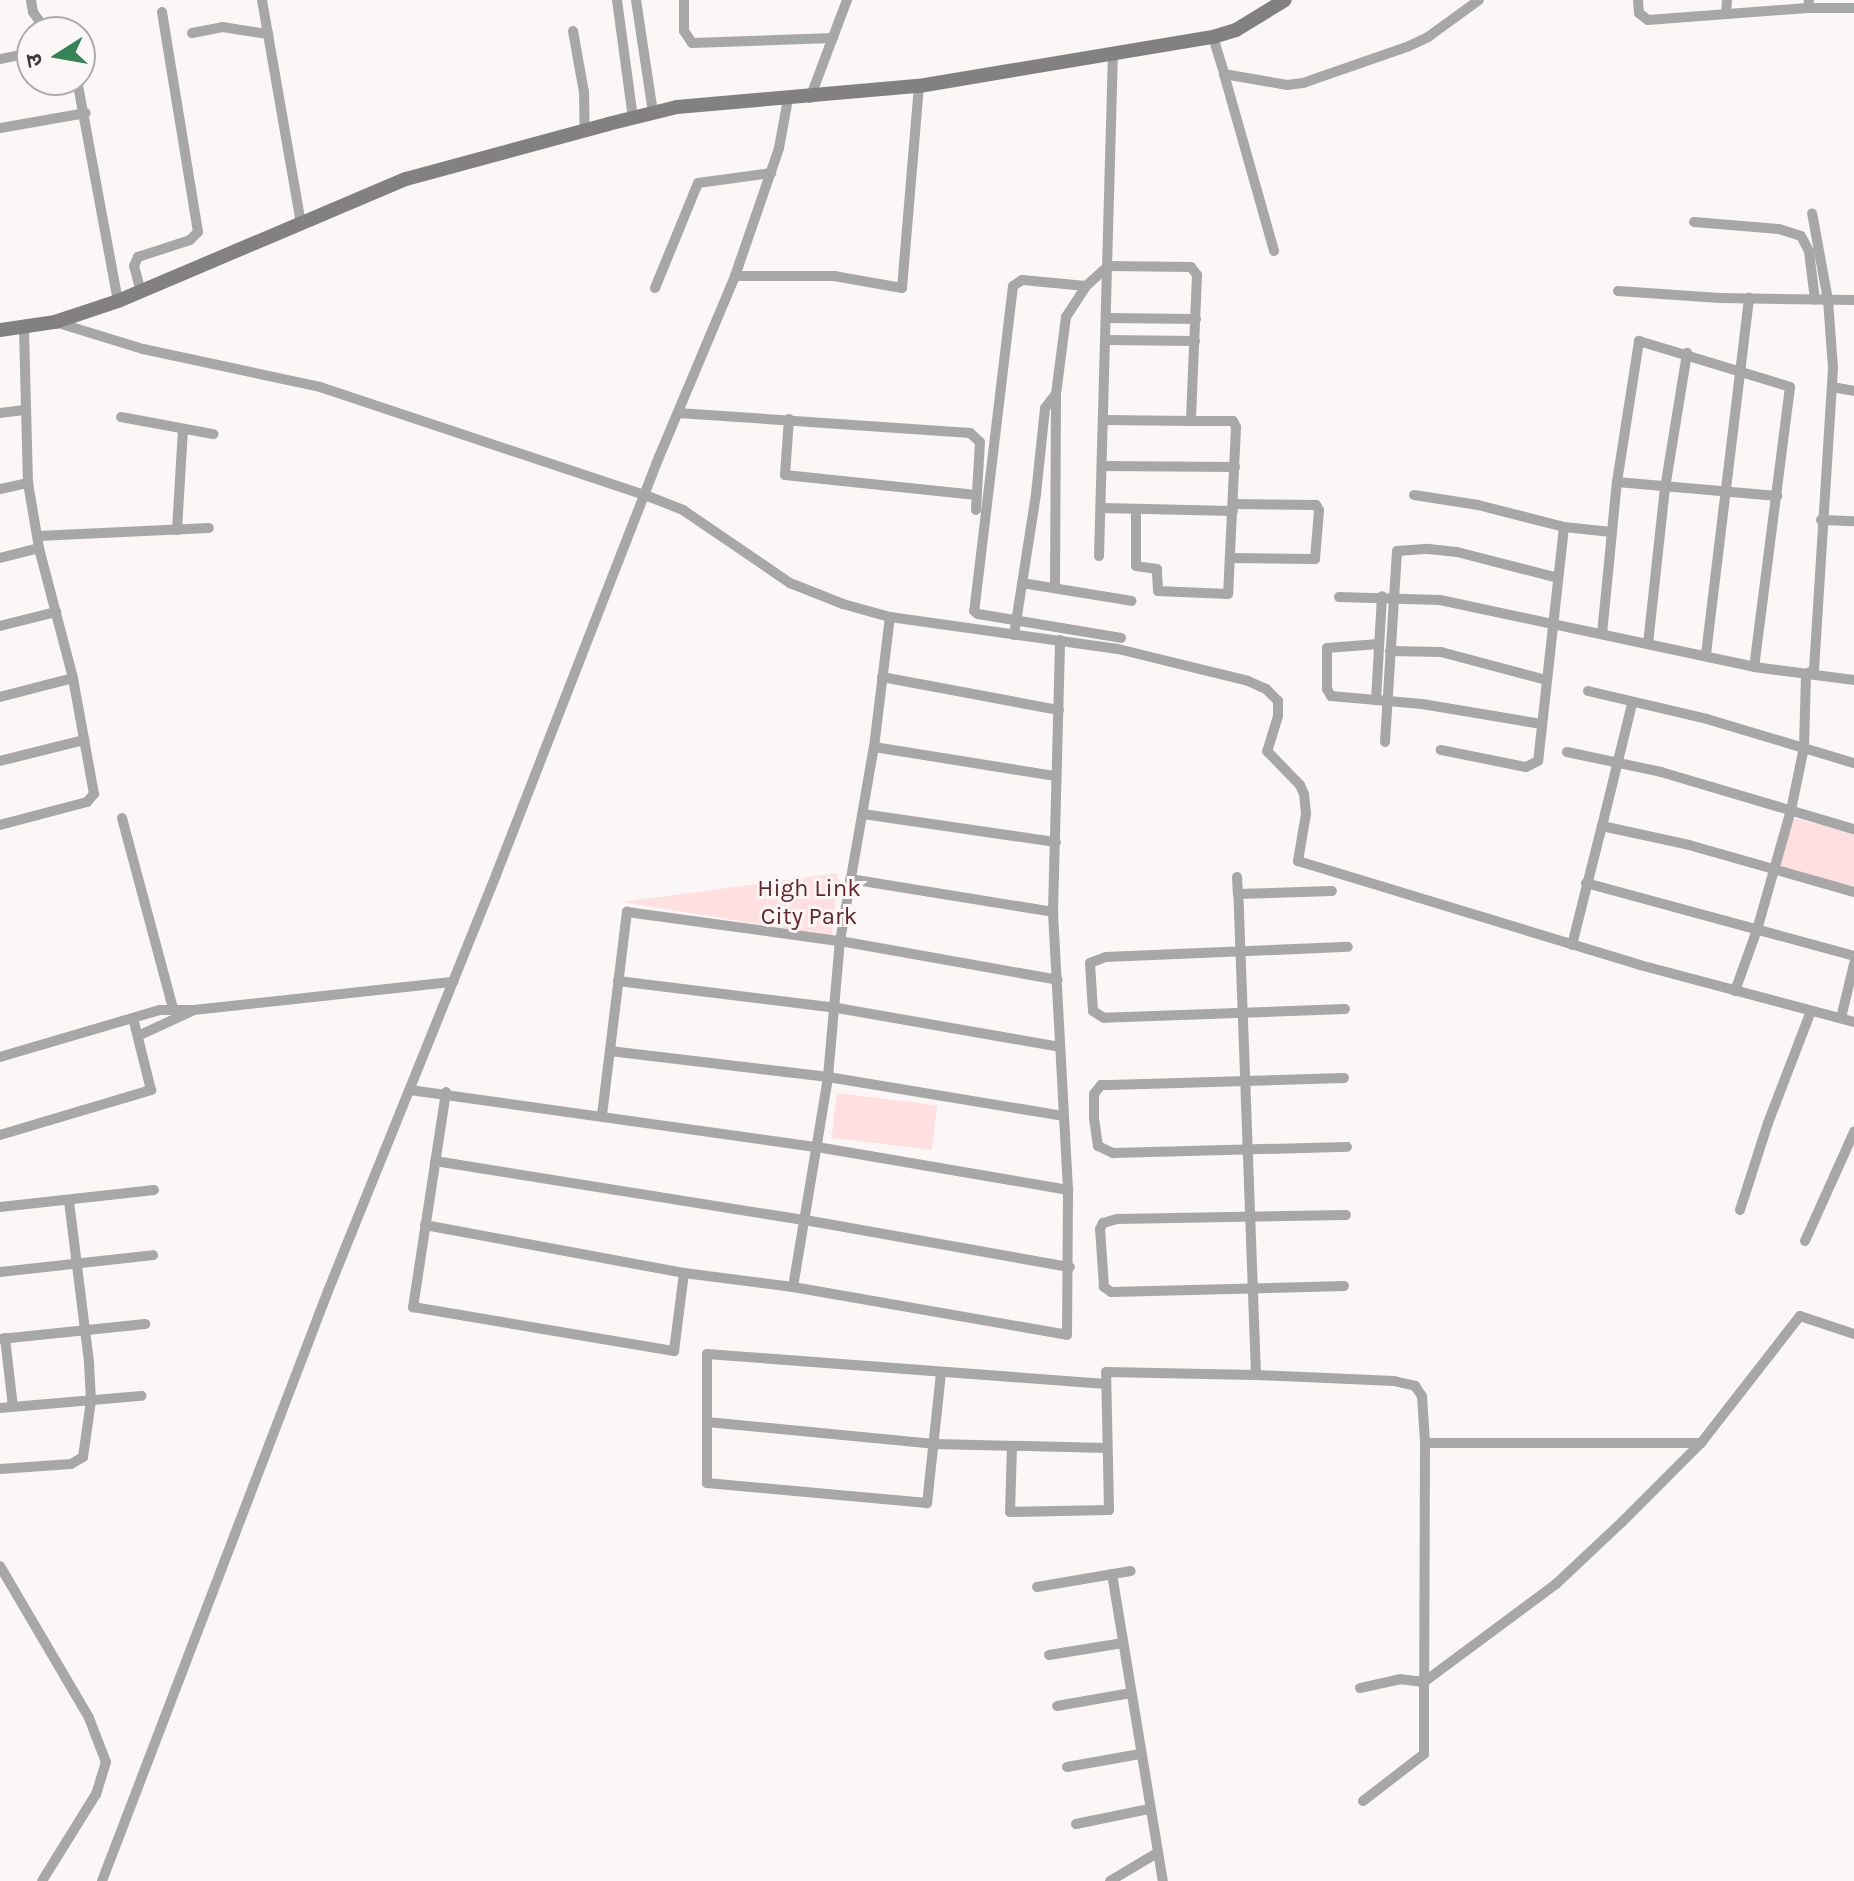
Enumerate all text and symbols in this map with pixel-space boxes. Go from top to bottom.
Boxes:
north arrow [16,16,96,96]
text: उ [20,51,48,69]
park label: High Link City Park [757,875,861,931]

